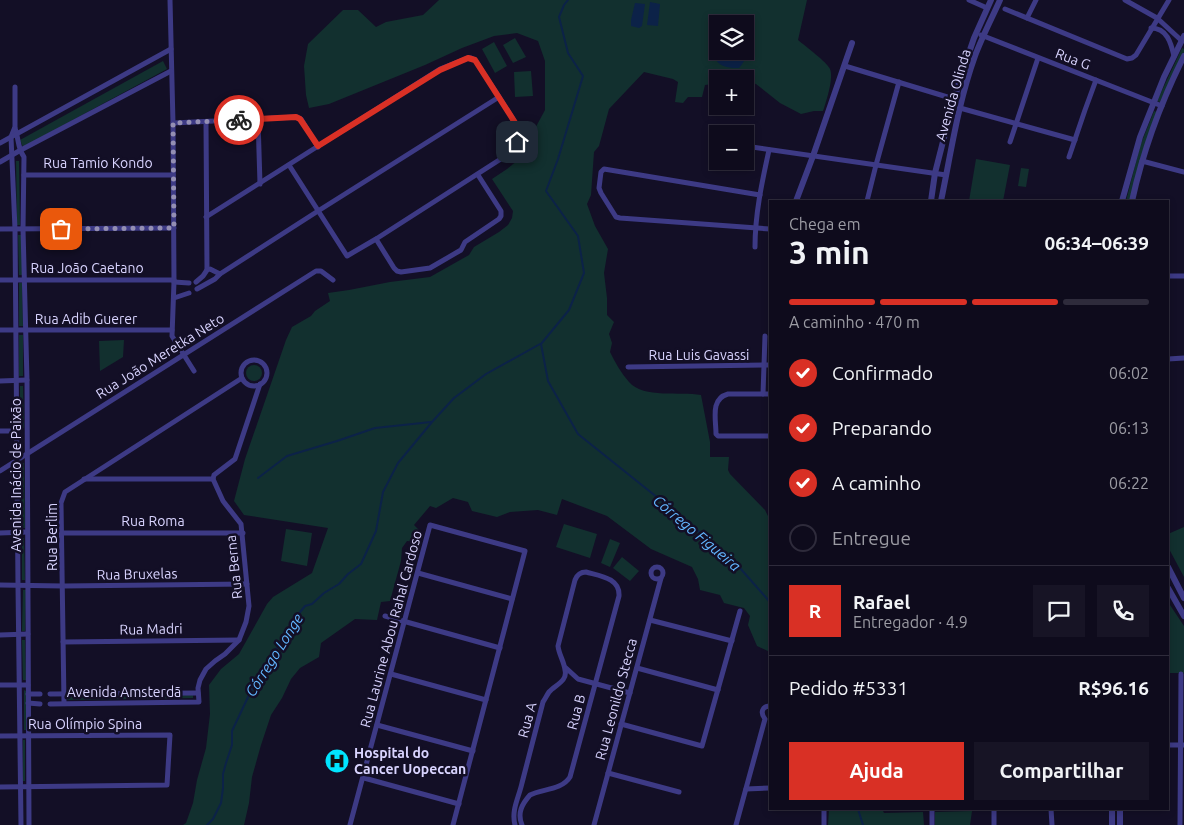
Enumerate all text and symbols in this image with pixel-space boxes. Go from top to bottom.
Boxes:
map controls [709,15,754,170]
button: layers [709,15,754,60]
street label: Rua G [1053,45,1093,73]
street label: Avenida Olinda [932,47,974,143]
button: + [709,70,754,115]
courier [214,95,264,145]
icon: bike [225,106,253,134]
pin [496,121,538,163]
button: − [709,125,754,170]
icon: home [503,128,531,156]
street label: Rua Tamio Kondo [43,155,153,171]
pin [40,208,82,250]
icon: bag [47,215,75,243]
text: Chega em [789,215,861,233]
text: 06:34–06:39 [1044,232,1149,254]
text: 3 min [789,234,870,270]
street label: Rua João Caetano [30,260,144,276]
street label: Rua João Meretka Neto [93,310,227,402]
street label: Rua Adib Guerer [35,311,138,327]
text: A caminho · 470 m [789,313,920,331]
street label: Rua Luis Gavassi [649,347,749,363]
icon: check [789,359,817,387]
text: Confirmado [832,362,933,384]
text: 06:02 [1109,364,1149,382]
street label: Avenida Inácio de Paixão [8,398,24,552]
icon: check [789,414,817,442]
text: Preparando [832,417,932,439]
text: 06:13 [1109,419,1149,437]
icon: check [789,469,817,497]
text: A caminho [832,472,921,494]
text: 06:22 [1109,474,1149,492]
water label: Córrego Figueira [650,492,744,574]
street label: Rua Berlim [44,503,60,571]
street label: Rua Roma [121,513,185,529]
text: Entregue [832,527,911,549]
street label: Rua Laurine Abou Rahal Cardoso [357,529,425,729]
street label: Rua Berna [223,534,245,600]
street label: Rua Bruxelas [96,565,178,583]
button: chat [1033,585,1085,637]
button: phone [1097,585,1149,637]
text: Rafael [853,591,910,613]
text: R [809,600,821,622]
water label: Córrego Longe [242,610,307,700]
text: Entregador · 4.9 [853,613,968,631]
street label: Rua Madri [119,620,183,638]
street label: Rua Leonildo Stecca [592,636,640,762]
text: Pedido #5331 [789,677,908,699]
text: R$96.16 [1078,677,1149,699]
street label: Avenida Amsterdã [67,684,181,700]
street label: Rua B [564,692,588,731]
street label: Rua A [515,700,539,740]
street label: Rua Olímpio Spina [28,716,142,732]
button: Ajuda [789,742,964,800]
button: Compartilhar [974,742,1149,800]
place label: Hospital do Cancer Uopeccan [354,745,466,777]
hospital icon: Hospital do Cancer Uopeccan [324,748,350,774]

